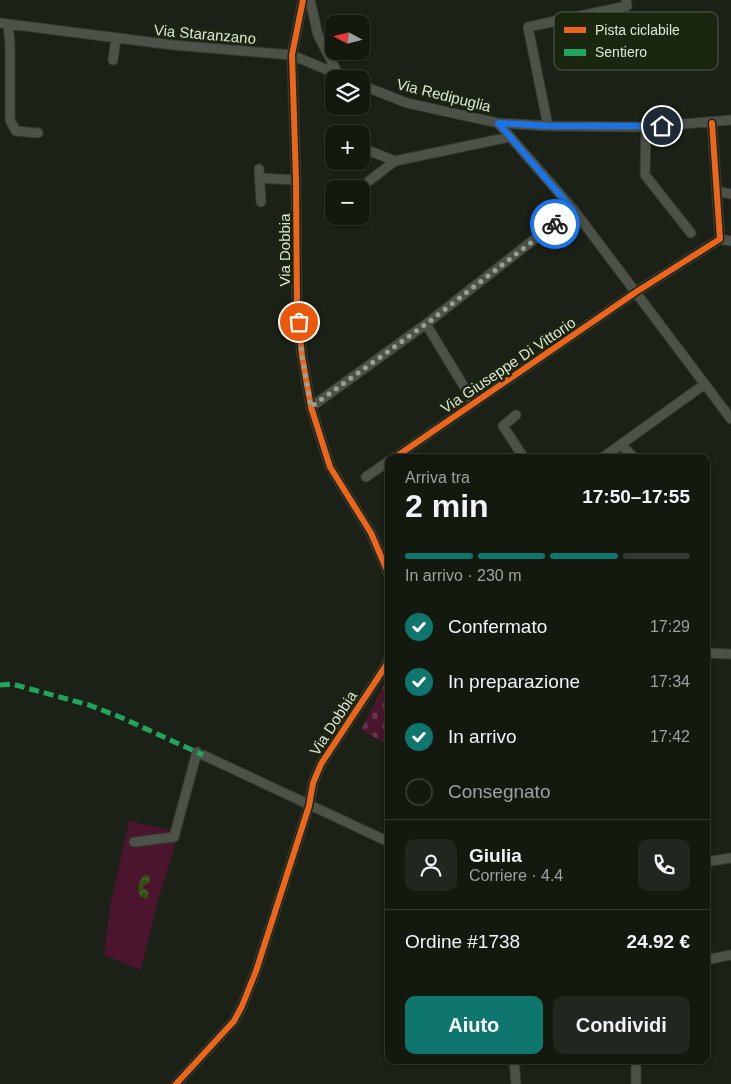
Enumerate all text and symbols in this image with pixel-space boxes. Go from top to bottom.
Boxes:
legend [554,12,718,70]
north arrow [325,15,370,60]
map controls [325,15,370,225]
street label: Via Staranzano [153,21,257,47]
text: Pista ciclabile [595,22,680,38]
text: Sentiero [595,44,647,60]
button: layers [325,70,370,115]
street label: Via Redipuglia [395,75,493,115]
pin [641,105,683,147]
icon: home [648,112,676,140]
button: + [325,125,370,170]
button: − [325,180,370,225]
courier [530,199,580,249]
icon: bike [541,210,569,238]
street label: Via Dobbia [276,213,293,287]
pin [278,301,320,343]
icon: bag [285,308,313,336]
street label: Via Giuseppe Di Vittorio [437,314,579,416]
text: Arriva tra [405,469,470,486]
text: 17:50–17:55 [582,486,690,507]
text: 2 min [405,488,489,524]
text: In arrivo · 230 m [405,567,521,584]
icon: check [405,613,433,641]
text: Confermato [448,616,547,637]
text: 17:29 [650,618,690,635]
icon: check [405,668,433,696]
text: In preparazione [448,671,580,692]
text: 17:34 [650,673,690,690]
street label: Via Dobbia [306,687,360,758]
icon: check [405,723,433,751]
text: In arrivo [448,726,517,747]
text: 17:42 [650,728,690,745]
text: Consegnato [448,781,550,802]
button: person [405,839,457,891]
button: phone [638,839,690,891]
text: Giulia [469,845,522,866]
text: Corriere · 4.4 [469,867,563,884]
text: Ordine #1738 [405,931,520,952]
text: 24.92 € [627,931,690,952]
button: Aiuto [405,996,543,1054]
button: Condividi [553,996,690,1054]

